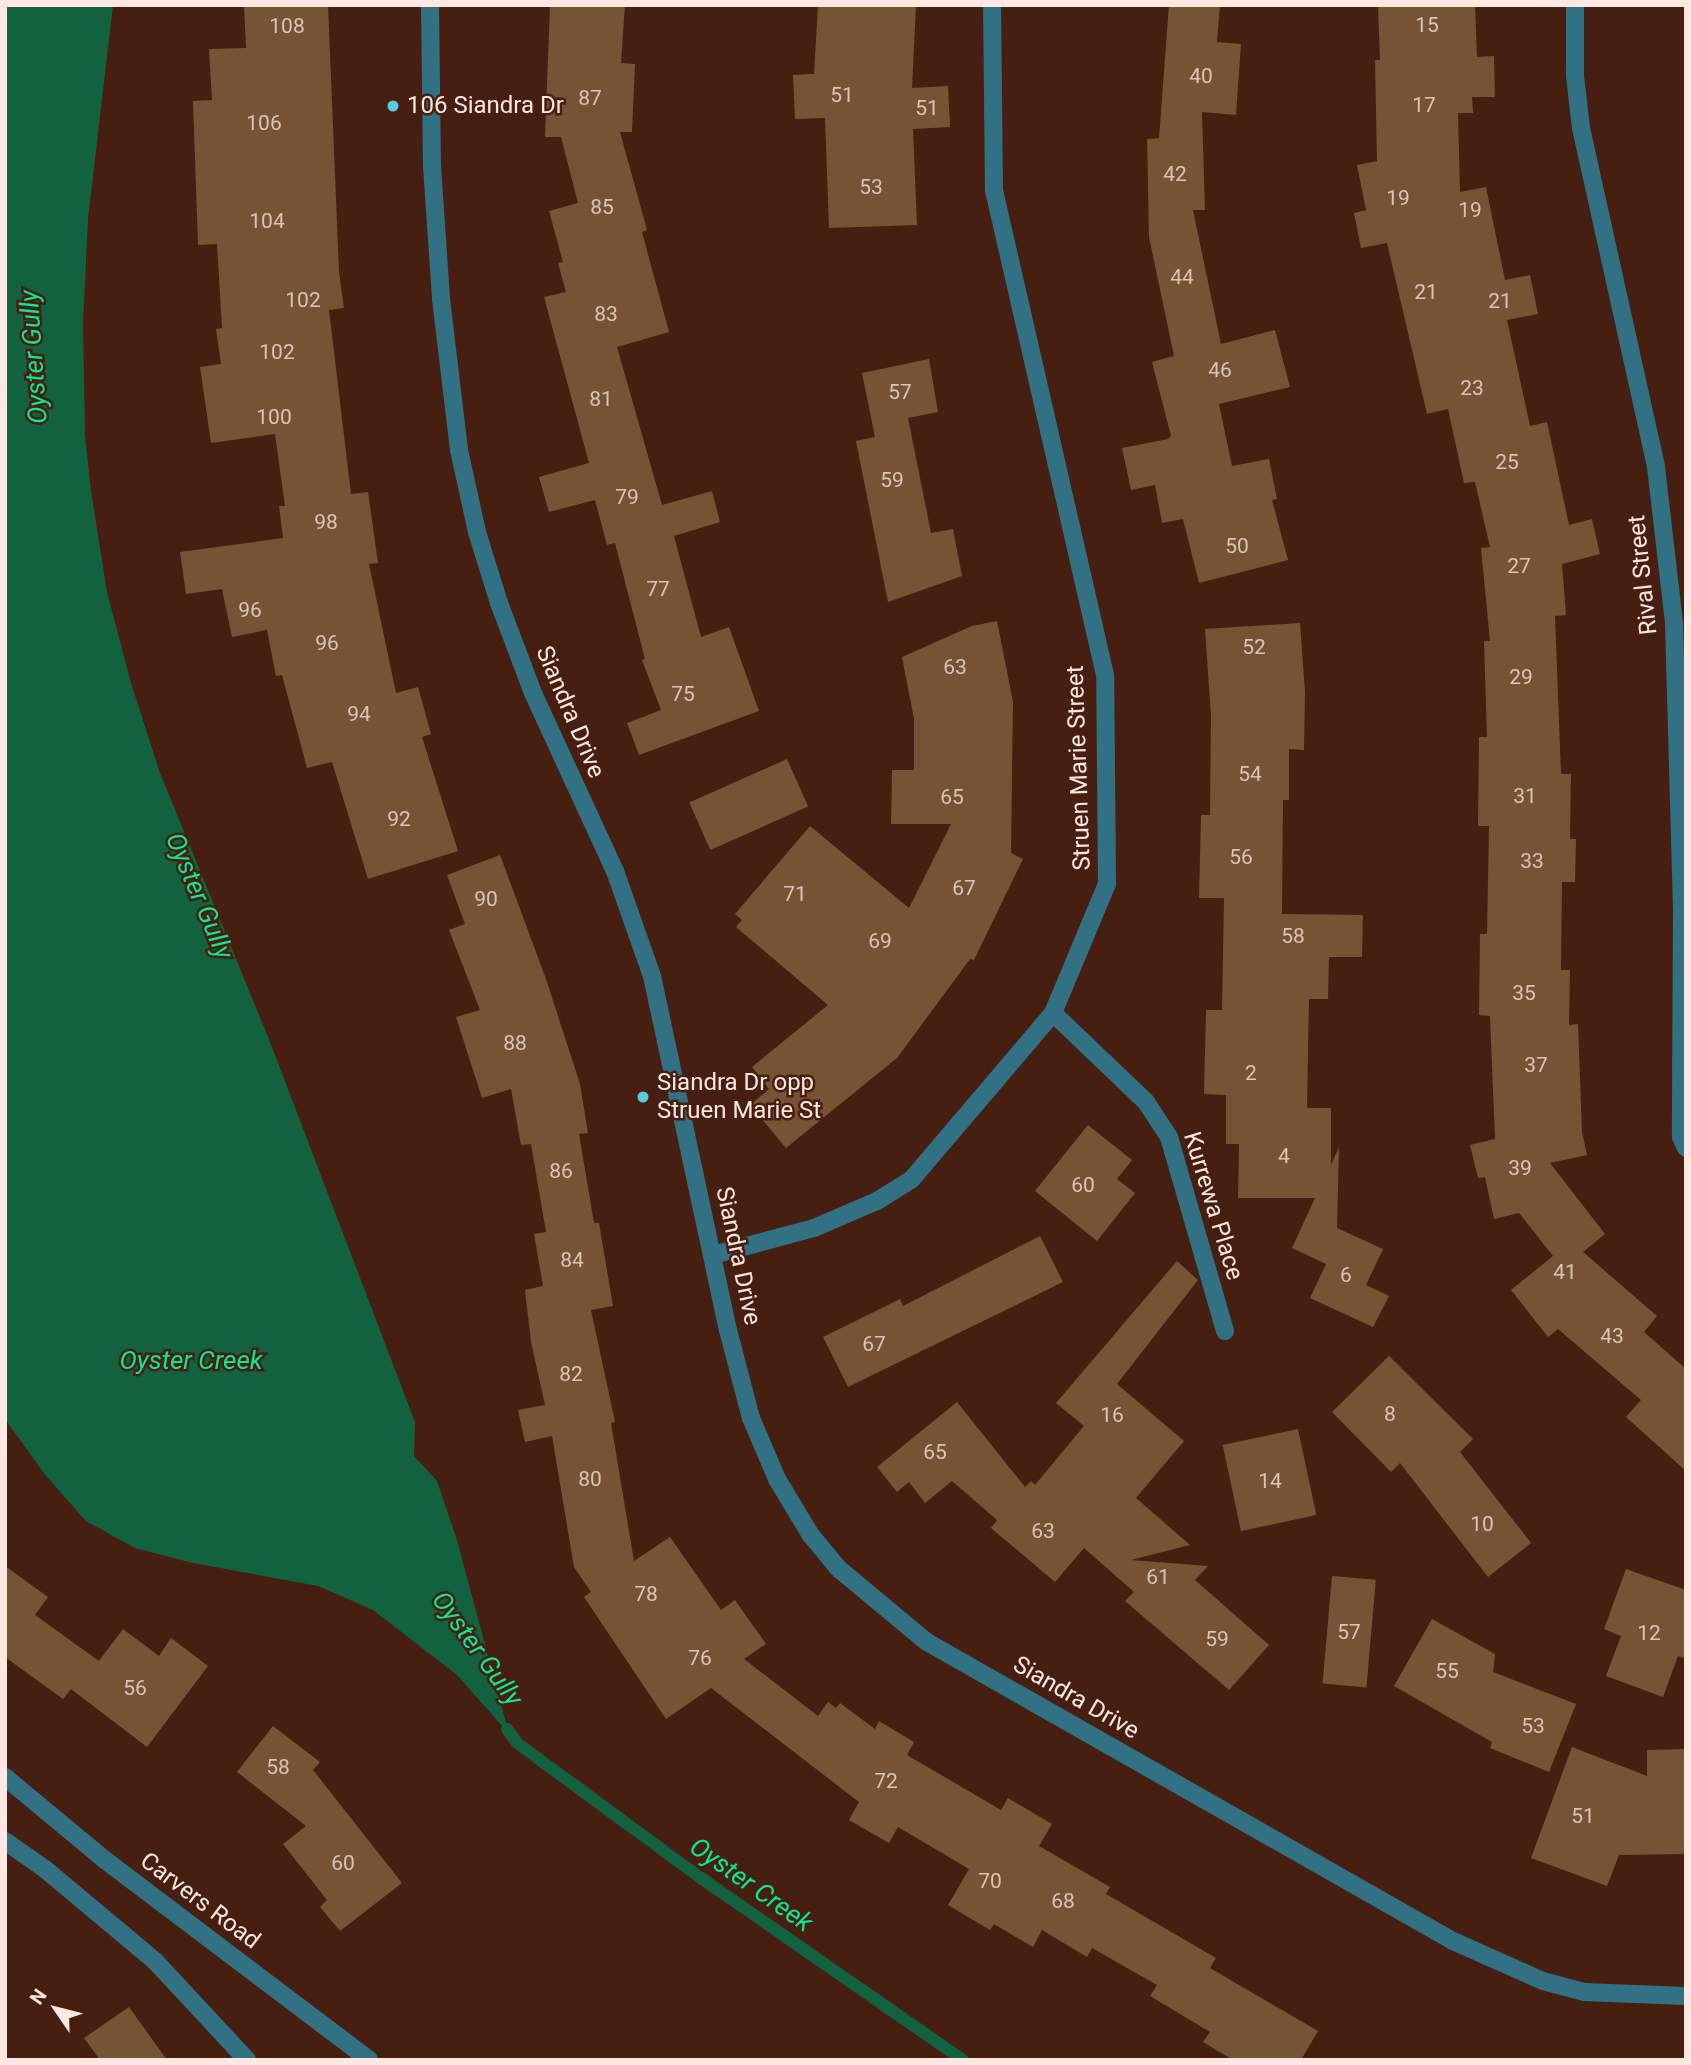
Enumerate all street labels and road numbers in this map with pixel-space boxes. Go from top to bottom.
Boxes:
street label: Rival Street [1622,514,1664,636]
street label: Siandra Drive [529,642,611,782]
street label: Struen Marie Street [1061,665,1097,871]
street label: Kurrewa Place [1177,1129,1249,1283]
street label: Siandra Drive [709,1184,767,1328]
street label: Siandra Drive [1008,1650,1144,1746]
street label: Carvers Road [134,1847,266,1955]

